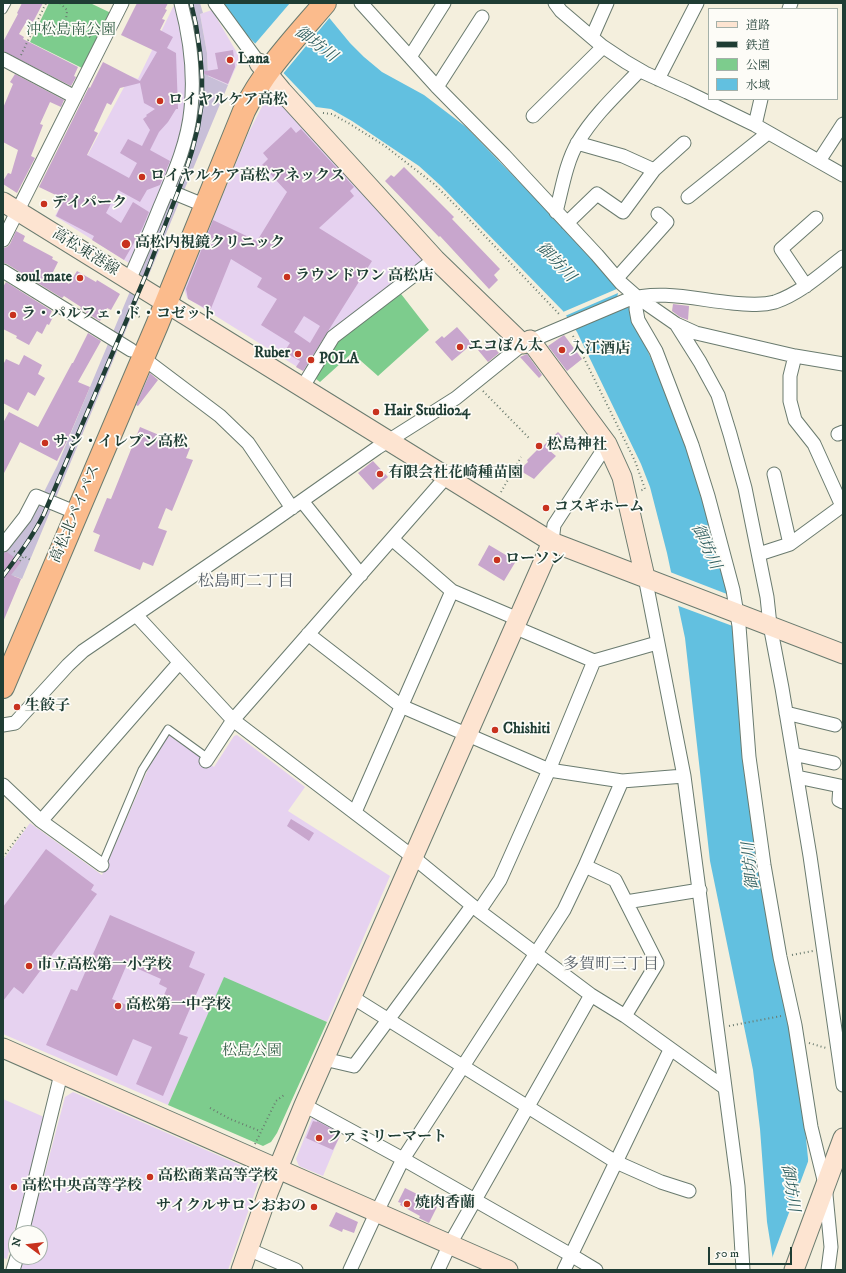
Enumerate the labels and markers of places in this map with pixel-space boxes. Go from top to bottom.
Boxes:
place label: Lana [238,51,269,69]
marker: Lana [225,55,235,65]
place label: ロイヤルケア高松 [168,92,288,110]
marker: ロイヤルケア高松 [155,96,165,106]
place label: ロイヤルケア高松アネックス [150,168,345,186]
marker: ロイヤルケア高松アネックス [137,172,147,182]
place label: デイパーク [52,195,127,213]
marker: デイパーク [39,199,49,209]
place label: 高松内視鏡クリニック [135,235,285,253]
marker: 高松内視鏡クリニック [120,238,132,250]
place label: ラウンドワン 高松店 [295,268,433,286]
place label: soul mate [16,269,72,287]
marker: ラウンドワン 高松店 [282,272,292,282]
marker: soul mate [75,273,85,283]
place label: ラ・パルフェ・ド・コゼット [21,306,216,324]
marker: ラ・パルフェ・ド・コゼット [8,310,18,320]
place label: エコぽん太 [468,338,543,356]
place label: 入江酒店 [570,341,630,359]
marker: エコぽん太 [455,342,465,352]
place label: Ruber [254,345,290,363]
marker: 入江酒店 [557,345,567,355]
marker: Ruber [293,349,303,359]
place label: POLA [319,351,359,369]
marker: POLA [306,355,316,365]
place label: Hair Studio24 [384,403,470,421]
marker: Hair Studio24 [371,407,381,417]
place label: サン・イレブン高松 [53,434,188,452]
place label: 松島神社 [547,437,607,455]
marker: サン・イレブン高松 [40,438,50,448]
marker: 松島神社 [534,441,544,451]
place label: 有限会社花崎種苗園 [388,465,523,483]
marker: 有限会社花崎種苗園 [375,469,385,479]
place label: コスギホーム [554,499,644,517]
marker: コスギホーム [541,503,551,513]
place label: ローソン [505,551,565,569]
marker: ローソン [492,555,502,565]
place label: 生餃子 [25,698,70,716]
marker: 生餃子 [12,702,22,712]
place label: Chishiti [503,721,550,739]
marker: Chishiti [490,725,500,735]
place label: 市立高松第一小学校 [37,957,172,975]
marker: 市立高松第一小学校 [24,961,34,971]
place label: 高松第一中学校 [126,997,231,1015]
marker: 高松第一中学校 [113,1001,123,1011]
place label: ファミリーマート [327,1129,447,1147]
marker: ファミリーマート [314,1133,324,1143]
place label: 高松商業高等学校 [158,1168,278,1186]
marker: 高松商業高等学校 [145,1172,155,1182]
place label: 高松中央高等学校 [22,1178,142,1196]
marker: 高松中央高等学校 [9,1182,19,1192]
place label: 焼肉香蘭 [415,1195,475,1213]
place label: サイクルサロンおおの [156,1198,306,1216]
marker: 焼肉香蘭 [402,1199,412,1209]
marker: サイクルサロンおおの [309,1202,319,1212]

